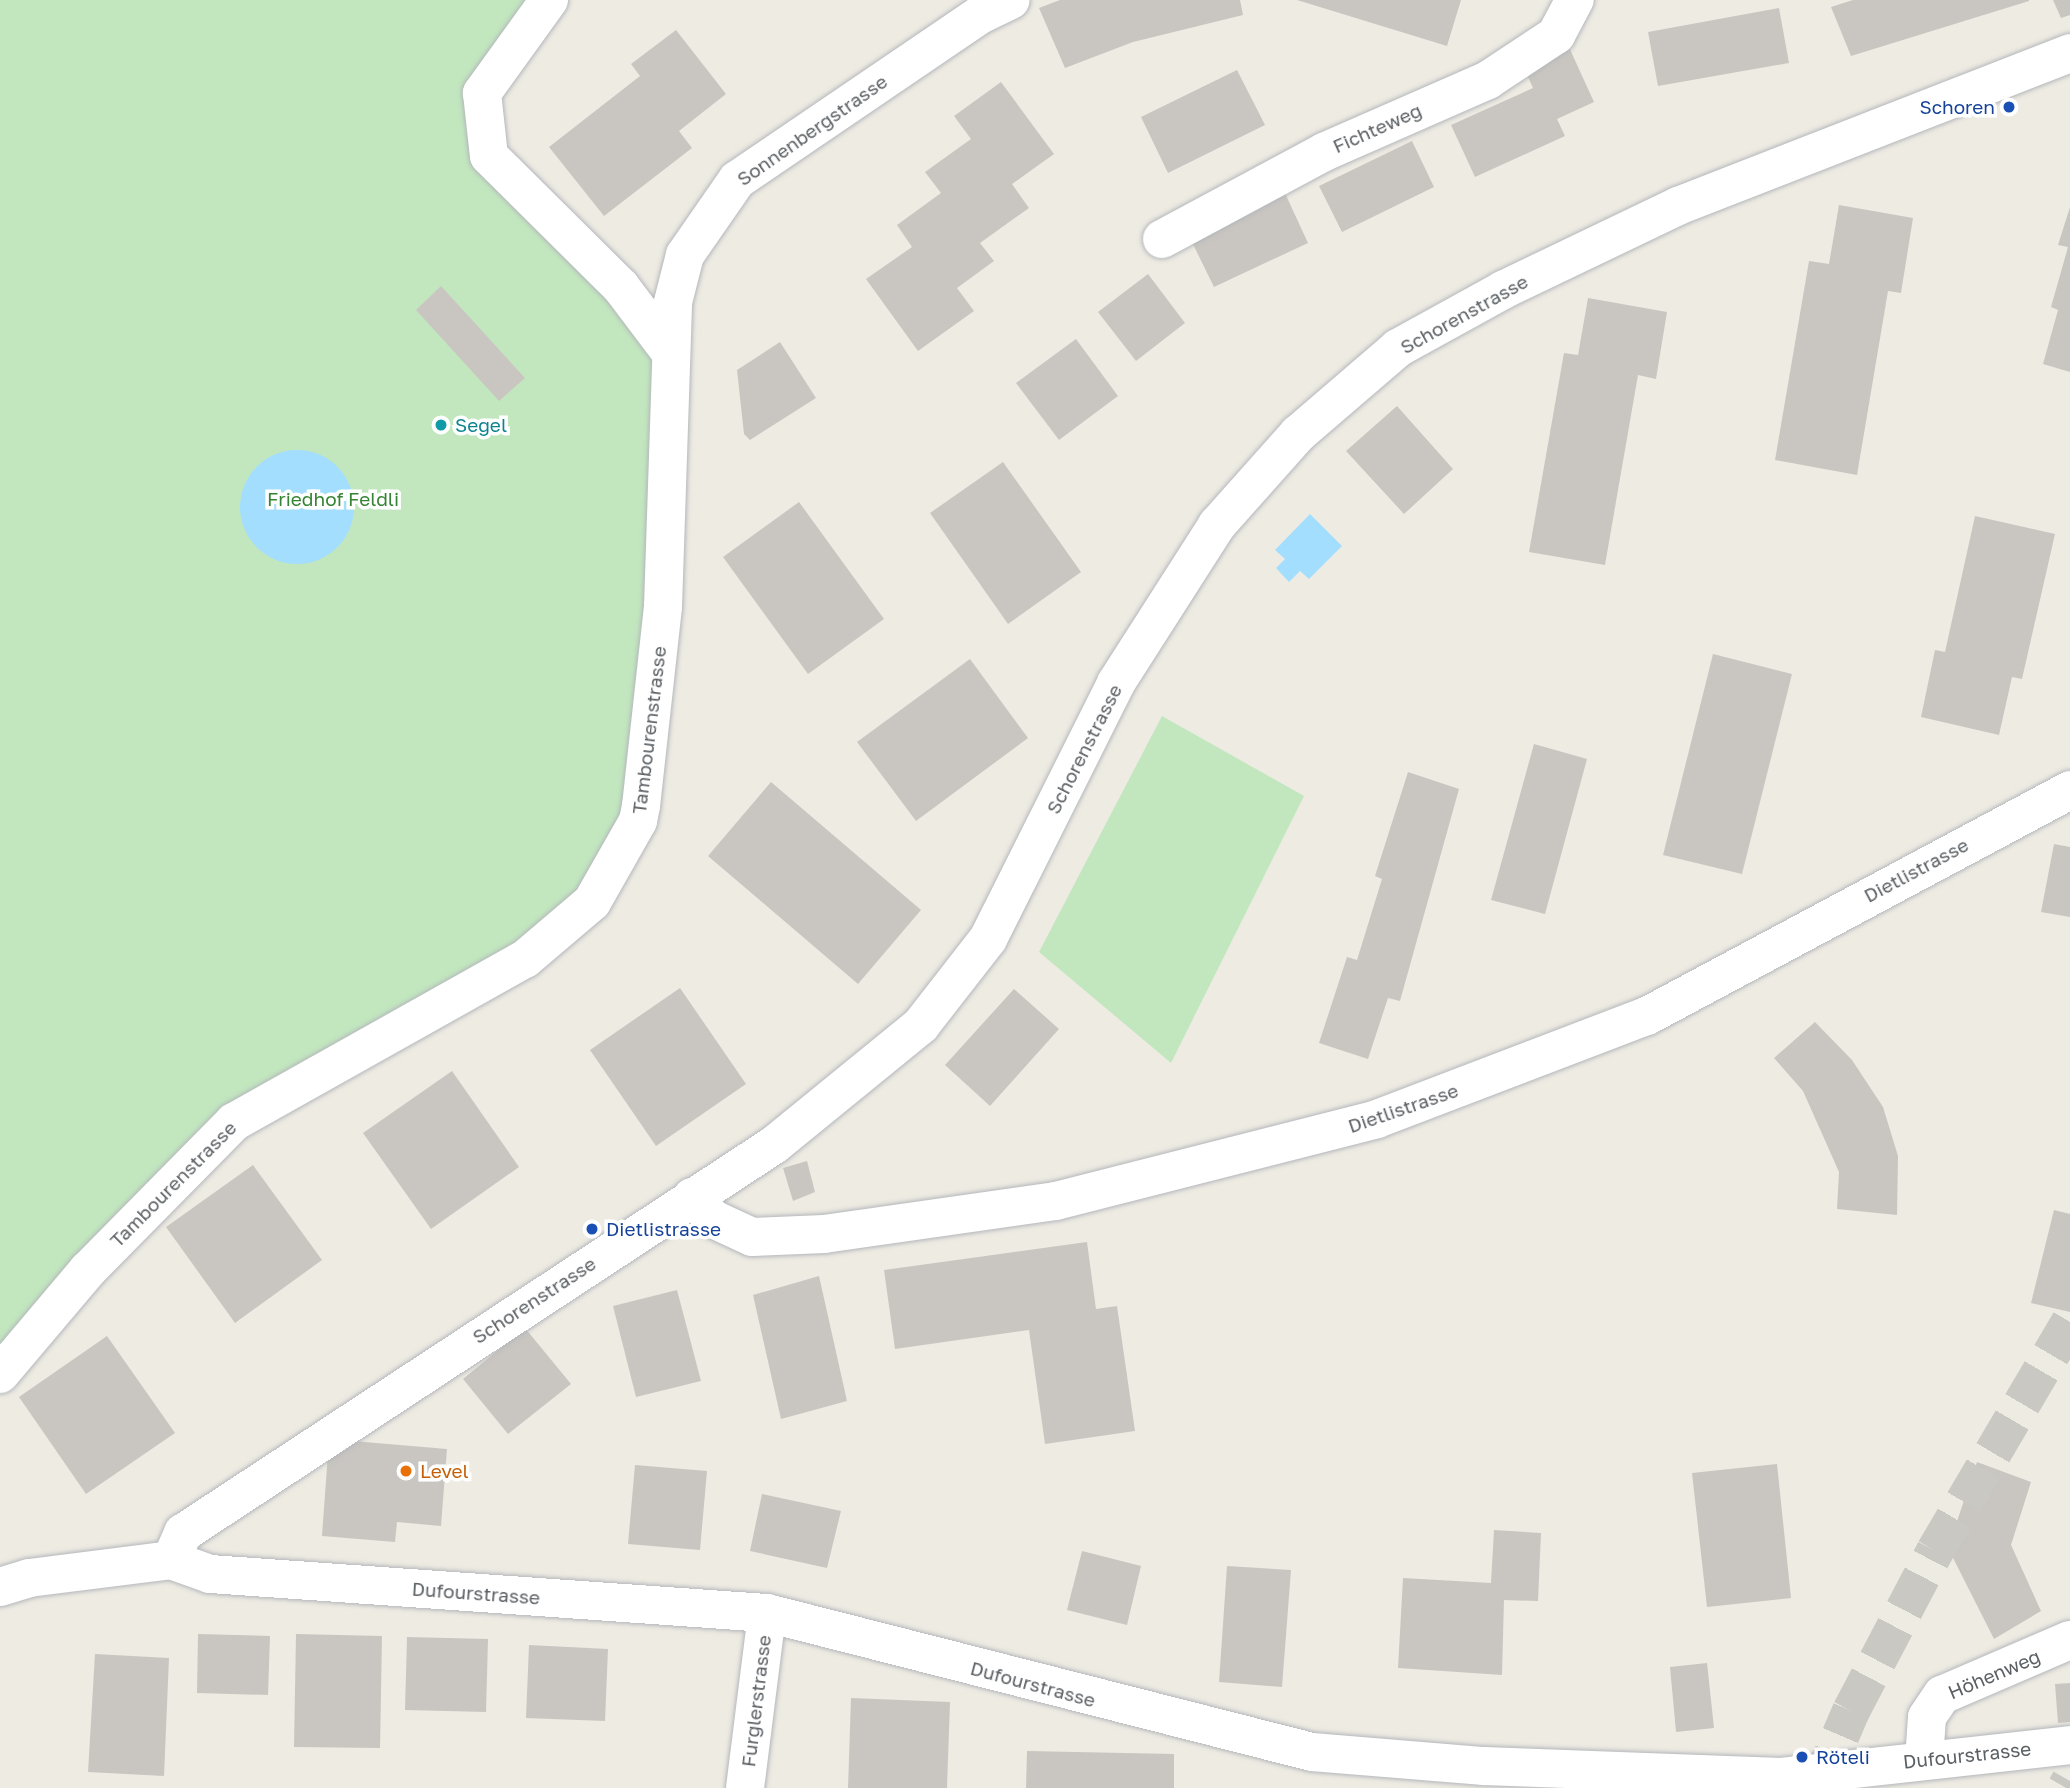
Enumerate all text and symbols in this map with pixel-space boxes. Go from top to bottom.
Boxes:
street label: Sonnenbergstrasse [733,70,891,190]
place label: Schoren [1919,96,1995,118]
street label: Fichteweg [1329,98,1425,158]
marker: Schoren [2001,99,2017,115]
street label: Schorenstrasse [1396,270,1532,358]
place label: Segel [455,414,507,436]
marker: Segel [433,417,449,433]
park label: Friedhof Feldli [267,488,399,510]
street label: Tambourenstrasse [627,645,671,815]
street label: Schorenstrasse [1042,680,1126,818]
street label: Dietlistrasse [1860,833,1972,907]
street label: Dietlistrasse [1345,1079,1461,1137]
street label: Tambourenstrasse [105,1116,241,1252]
place label: Dietlistrasse [606,1218,721,1240]
marker: Dietlistrasse [584,1221,600,1237]
street label: Schorenstrasse [468,1252,600,1348]
place label: Level [420,1460,469,1482]
marker: Level [398,1463,414,1479]
street label: Dufourstrasse [411,1577,541,1609]
street label: Furglerstrasse [737,1634,775,1768]
street label: Höhenweg [1944,1644,2044,1704]
street label: Dufourstrasse [968,1656,1098,1712]
street label: Dufourstrasse [1902,1737,2032,1773]
place label: Röteli [1816,1746,1870,1768]
marker: Röteli [1794,1749,1810,1765]

